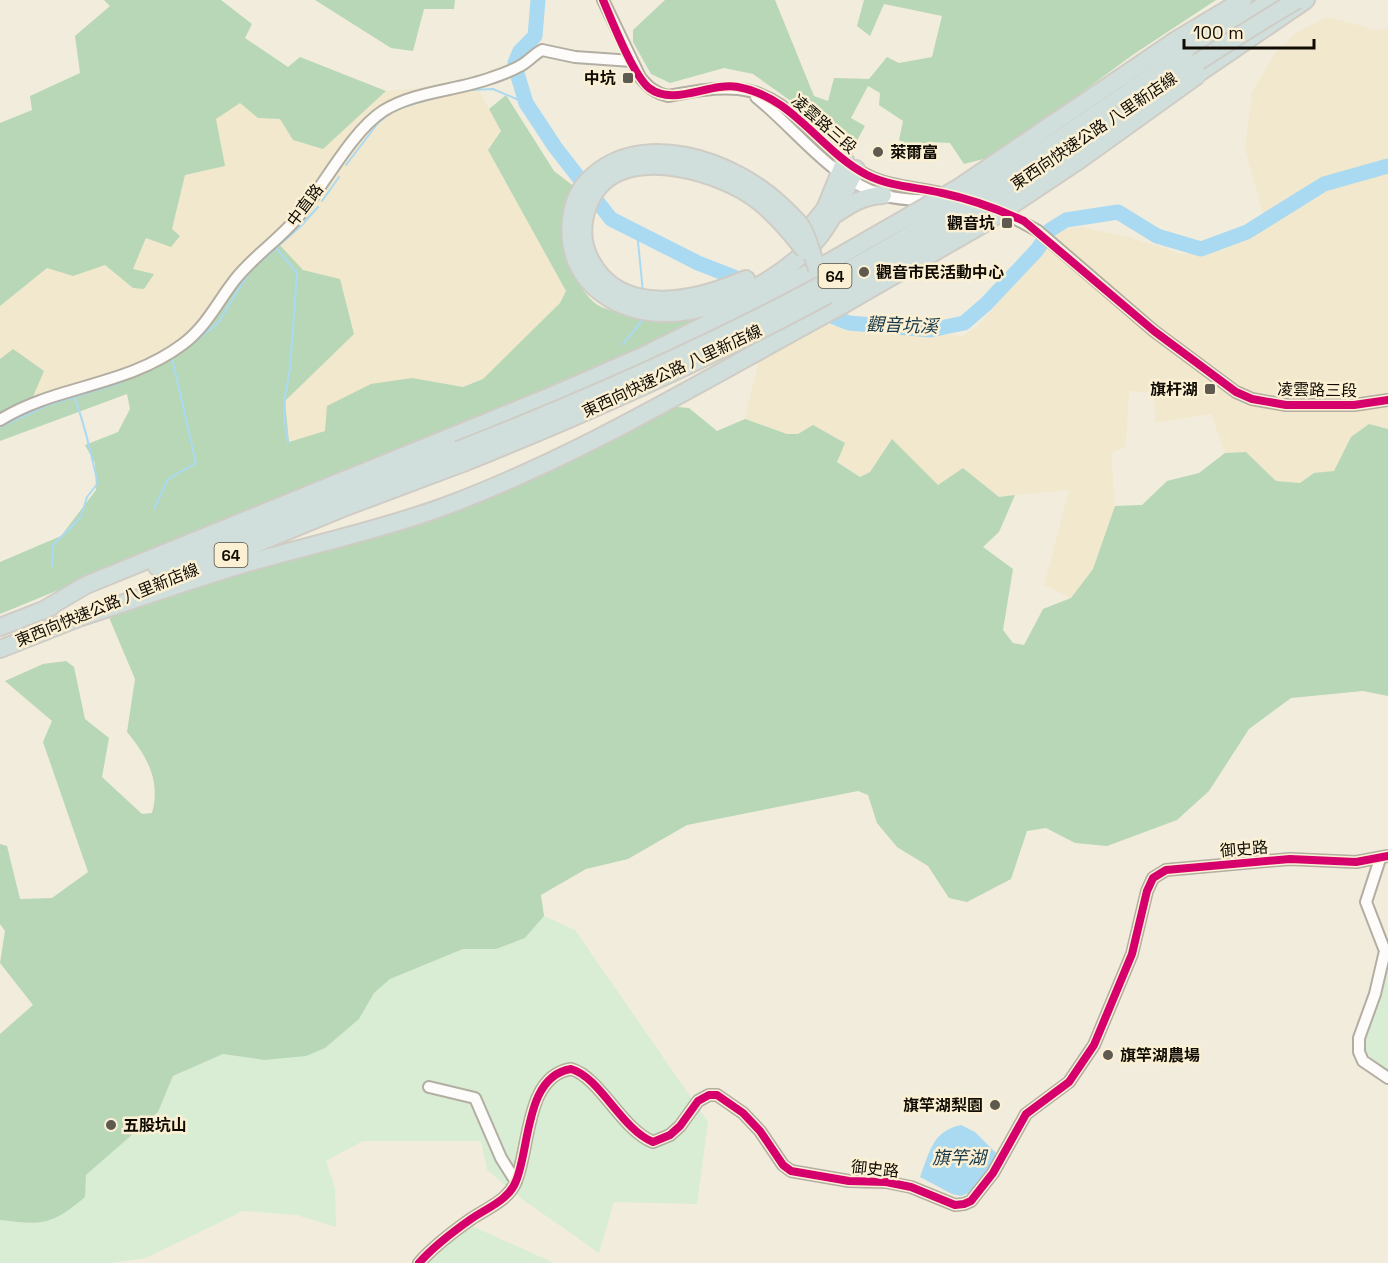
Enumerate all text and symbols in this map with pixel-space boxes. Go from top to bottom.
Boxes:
scale bar [1184,12,1314,50]
text: 100 m [1193,21,1244,44]
street label: 東西向快速公路 八里新店線 [1007,67,1181,195]
place label: 中坑 [584,68,616,89]
marker: 中坑 [621,71,635,85]
street label: 凌雲路三段 [787,90,861,158]
place label: 萊爾富 [890,142,938,163]
marker: 萊爾富 [871,145,885,159]
street label: 中直路 [282,180,328,230]
place label: 觀音坑 [947,213,995,234]
marker: 觀音坑 [1000,216,1014,230]
place label: 觀音市民活動中心 [876,262,1004,283]
road number: 64 [818,264,852,288]
marker: 觀音市民活動中心 [857,265,871,279]
water label: 觀音坑溪 [866,312,941,338]
street label: 東西向快速公路 八里新店線 [579,320,765,422]
place label: 旗杆湖 [1150,379,1198,400]
street label: 凌雲路三段 [1277,379,1357,401]
marker: 旗杆湖 [1203,382,1217,396]
road number: 64 [214,543,248,567]
street label: 東西向快速公路 八里新店線 [12,559,202,651]
street label: 御史路 [1219,836,1269,862]
place label: 旗竿湖農場 [1120,1045,1200,1066]
marker: 旗竿湖農場 [1101,1048,1115,1062]
place label: 旗竿湖梨園 [903,1095,983,1116]
marker: 旗竿湖梨園 [988,1098,1002,1112]
place label: 五股坑山 [123,1115,187,1136]
marker: 五股坑山 [104,1118,118,1132]
water label: 旗竿湖 [932,1146,989,1169]
street label: 御史路 [850,1156,900,1182]

